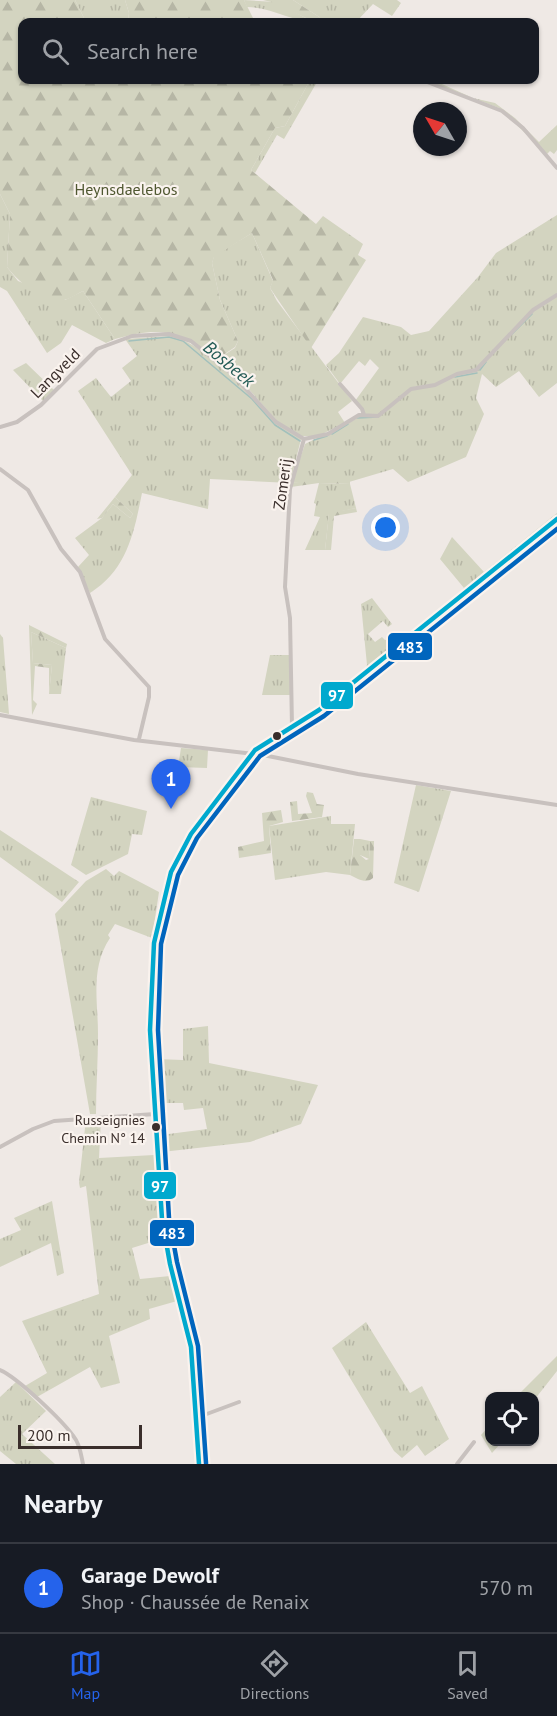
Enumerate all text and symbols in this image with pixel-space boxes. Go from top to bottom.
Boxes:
search box [18,18,539,84]
icon: search [39,35,72,68]
text: Search here [87,37,198,65]
north arrow [413,102,467,156]
park label: Heynsdaelebos [75,179,178,199]
water label: Bosbeek [199,335,260,392]
street label: Langveld [26,344,84,402]
street label: Zomerij [269,457,295,511]
your location [371,513,400,542]
line badge: 483 [387,632,433,661]
text: 483 [396,637,424,657]
line badge: 97 [320,681,354,710]
text: 97 [328,685,346,705]
unlabelled marker [271,730,283,742]
pin: 1 [152,760,190,809]
place label: Russeignies Chemin N° 14 [61,1111,145,1147]
marker: Russeignies Chemin N° 14 [150,1121,162,1133]
line badge: 97 [143,1171,177,1200]
text: 97 [151,1176,169,1196]
line badge: 483 [149,1219,195,1247]
text: 483 [158,1223,186,1243]
map controls [485,1392,539,1446]
button: locate [485,1392,539,1446]
scale bar [18,1422,142,1450]
text: 200 m [27,1425,70,1445]
text: Nearby [24,1487,102,1520]
text: Garage Dewolf [81,1561,219,1589]
text: 1 [38,1575,49,1601]
text: 570 m [479,1575,533,1601]
text: Shop · Chaussée de Renaix [81,1589,309,1615]
tab: Map [69,1647,102,1703]
tab: Directions [240,1647,309,1703]
tab: Saved [447,1647,488,1703]

